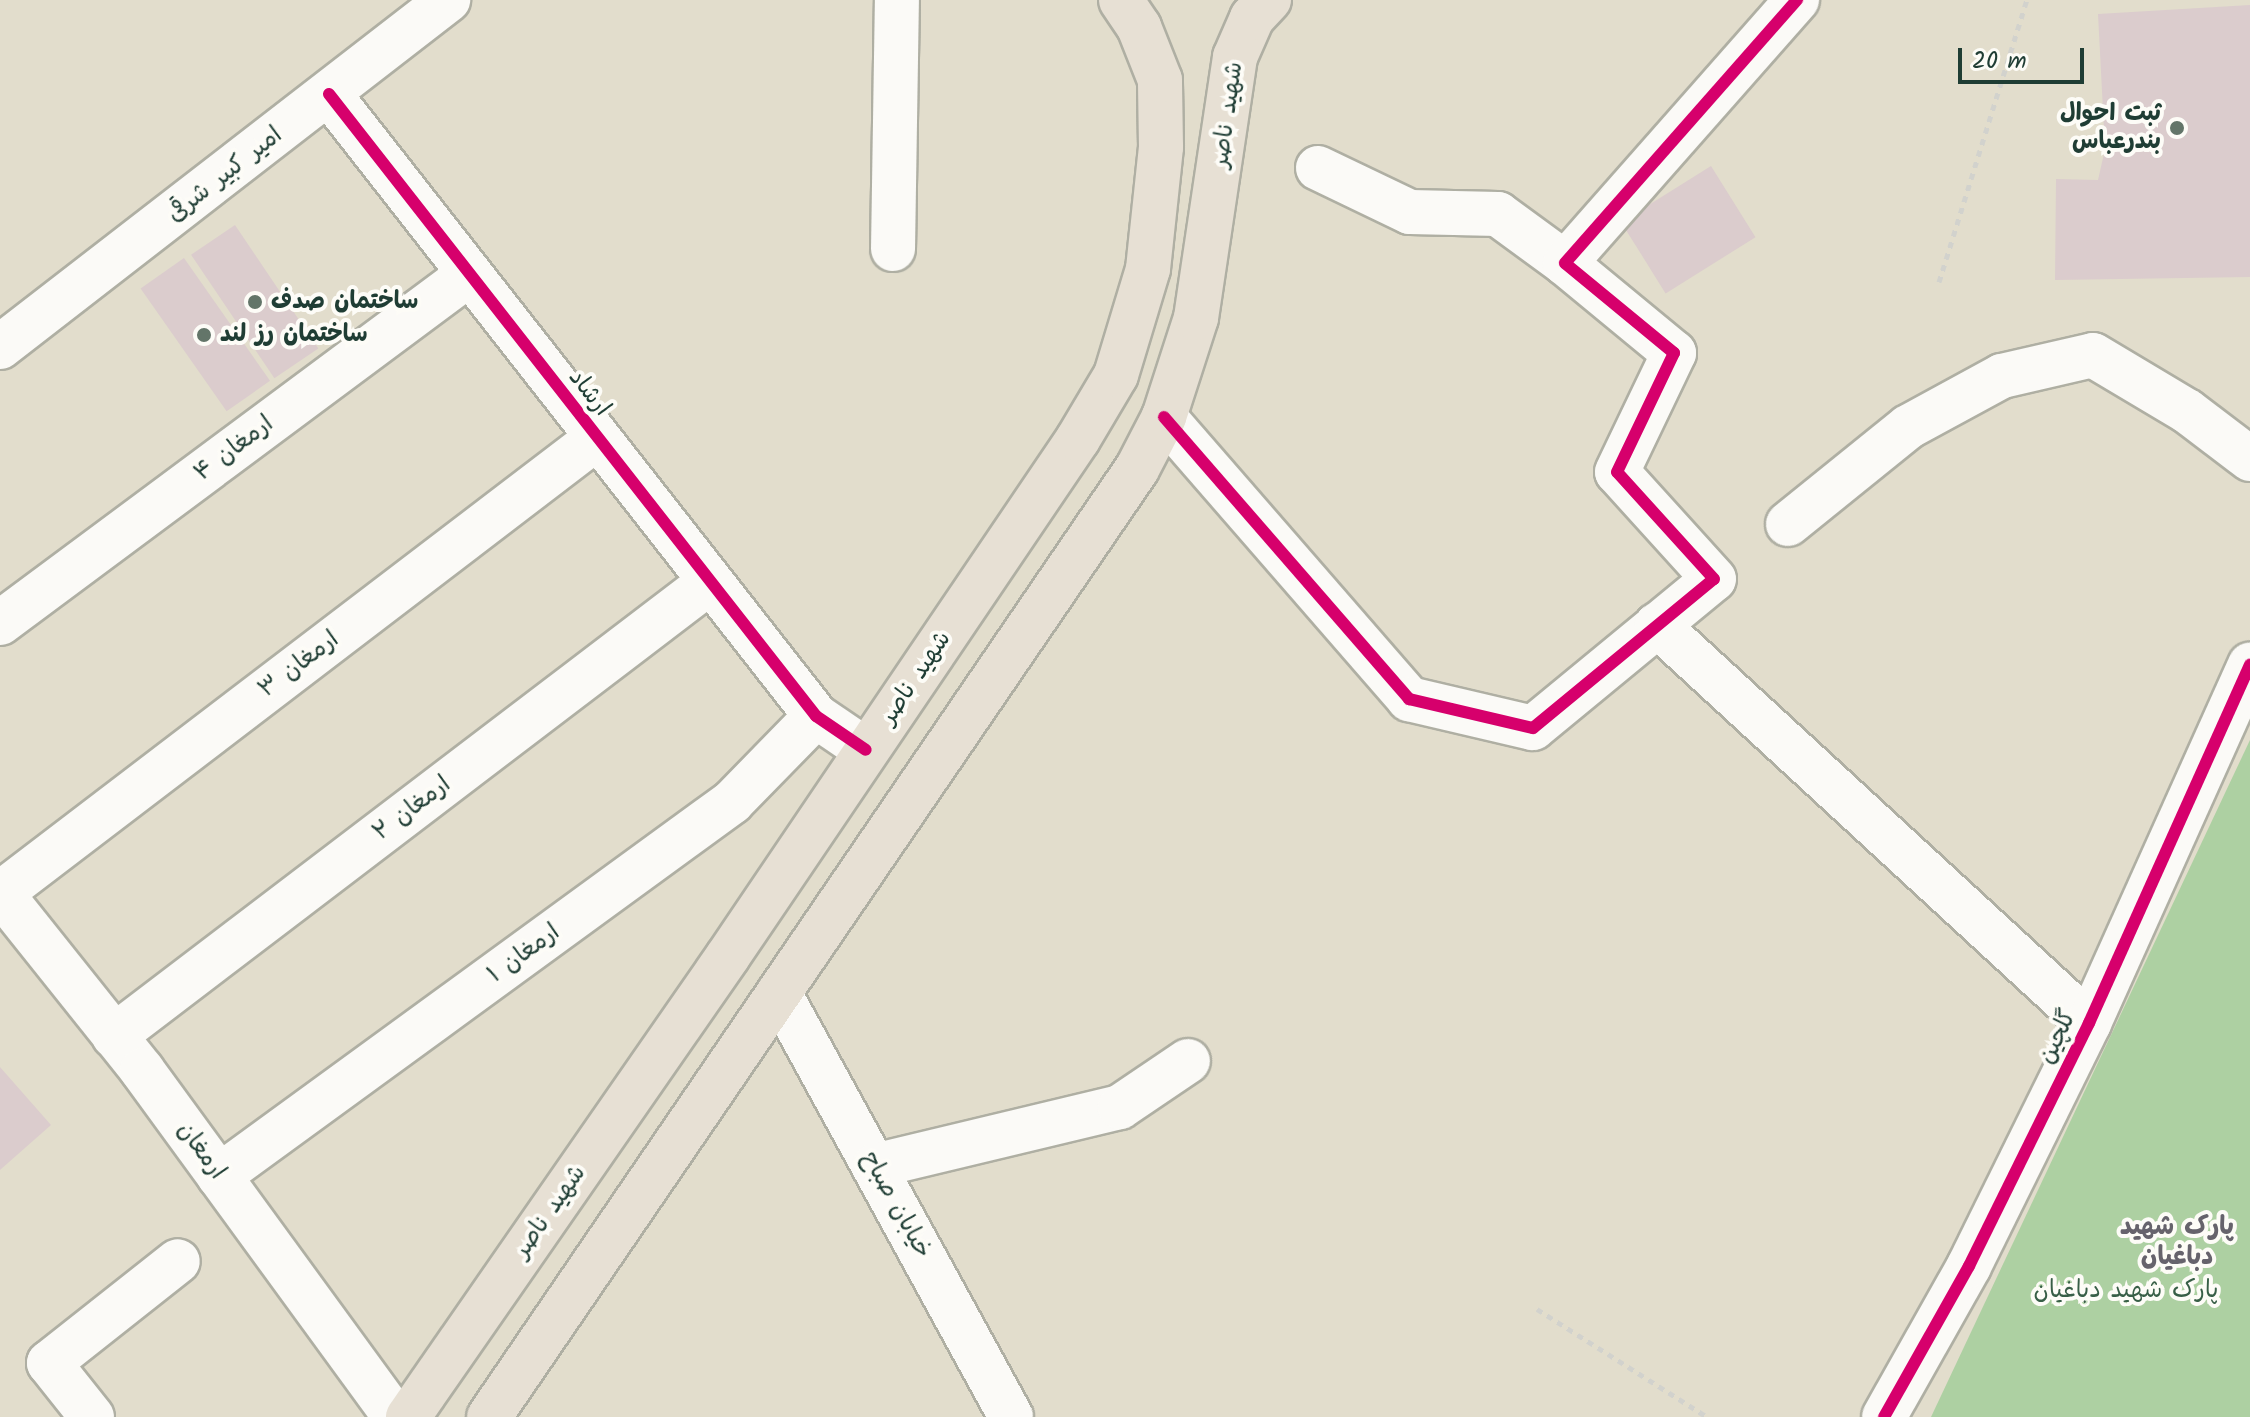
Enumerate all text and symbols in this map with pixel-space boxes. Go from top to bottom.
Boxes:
scale bar [1962,32,2088,82]
text: 20 m [1972,42,2027,81]
street label: شهید ناصر [1206,60,1250,170]
place label: ثبت احوال بندرعباس [2060,100,2161,156]
marker: ثبت احوال بندرعباس [2168,119,2186,137]
street label: امیر کبیر شرقی [162,121,288,229]
place label: ساختمان صدف [271,288,418,316]
marker: ساختمان صدف [246,293,264,311]
place label: ساختمان رز لند [220,321,368,349]
marker: ساختمان رز لند [195,326,213,344]
street label: ارشاد [562,364,616,422]
street label: ارمغان ۴ [189,410,279,488]
street label: ارمغان ۳ [253,625,345,705]
street label: شهید ناصر [874,626,958,730]
street label: ارمغان ۲ [367,770,457,848]
street label: ارمغان ۱ [482,918,566,990]
street label: گلچین [2033,1005,2083,1069]
street label: ارمغان [171,1117,231,1185]
street label: خیابان صباح [855,1146,937,1264]
street label: شهید ناصر [508,1160,592,1264]
district label: پارک شهید دباغیان [2120,1212,2234,1274]
park label: پارک شهید دباغیان [2034,1277,2218,1305]

